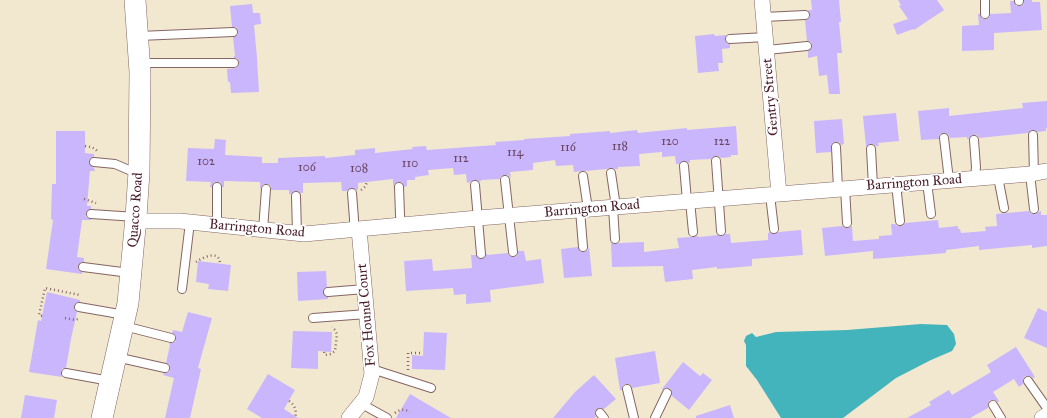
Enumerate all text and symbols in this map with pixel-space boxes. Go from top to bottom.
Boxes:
street label: Gentry Street [759,57,783,137]
house number: 120 [661,135,679,149]
house number: 122 [714,135,730,149]
house number: 118 [612,140,628,154]
house number: 116 [560,141,576,155]
house number: 114 [507,146,523,160]
house number: 112 [453,152,469,166]
house number: 102 [197,155,215,169]
house number: 110 [402,157,418,171]
house number: 106 [298,161,316,175]
house number: 108 [350,162,368,176]
street label: Barrington Road [865,171,963,195]
street label: Quacco Road [125,172,147,248]
street label: Barrington Road [543,196,641,222]
street label: Barrington Road [208,216,306,242]
street label: Fox Hound Court [354,263,380,367]

